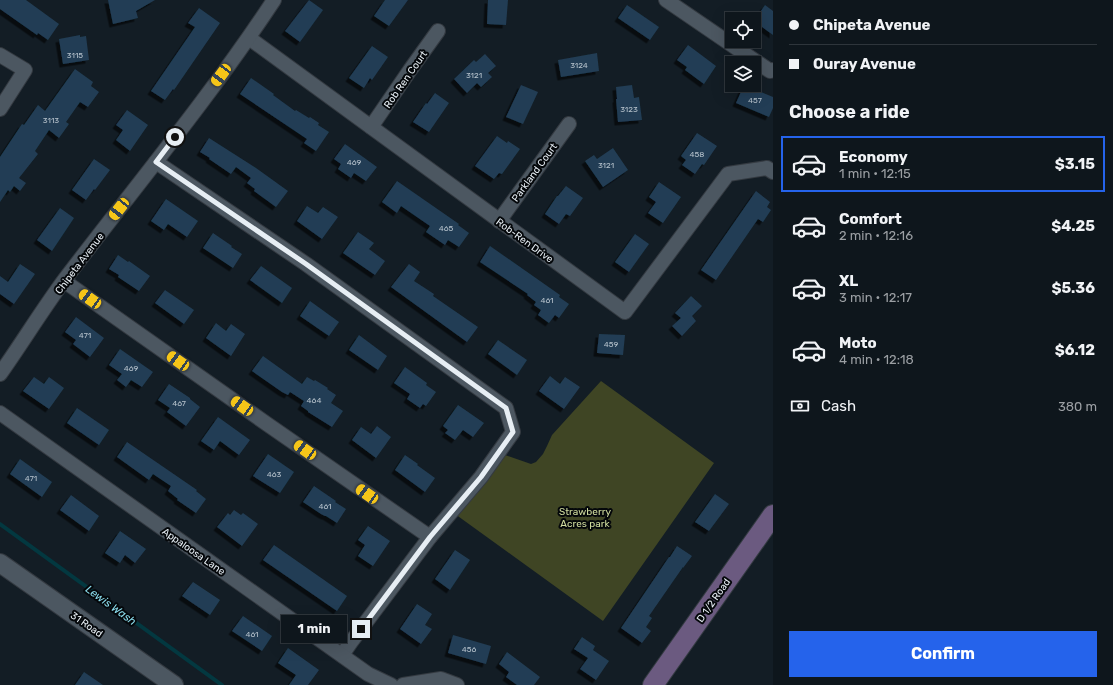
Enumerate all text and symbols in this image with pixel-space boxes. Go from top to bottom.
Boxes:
map controls [725,12,761,92]
button: locate [725,12,761,48]
text: Chipeta Avenue [813,16,930,34]
street label: Rob Ren Court [382,48,430,111]
house number: 3115 [67,51,83,60]
text: Ouray Avenue [813,55,916,73]
button: layers [725,56,761,92]
house number: 3124 [570,61,588,70]
car [209,62,233,88]
house number: 3121 [466,71,482,80]
house number: 457 [748,96,762,105]
text: Choose a ride [789,101,910,123]
house number: 3123 [620,105,638,114]
house number: 3113 [43,116,59,125]
route start [166,128,184,146]
street label: Parkland Court [510,141,560,204]
icon: car [791,146,827,182]
text: Economy [839,148,908,166]
house number: 458 [690,150,704,159]
text: $3.15 [1055,155,1095,173]
house number: 469 [347,158,362,167]
house number: 3121 [598,161,614,170]
text: 1 min · 12:15 [839,166,911,181]
car [107,196,131,222]
icon: car [791,208,827,244]
text: Comfort [839,210,902,228]
street label: Rob-Ren Drive [494,216,556,266]
text: $4.25 [1051,217,1095,235]
house number: 465 [439,224,454,233]
text: 2 min · 12:16 [839,228,913,243]
street label: Chipeta Avenue [53,230,107,297]
icon: car [791,270,827,306]
text: XL [839,272,858,290]
text: $5.36 [1051,279,1095,297]
car [77,287,103,311]
text: 3 min · 12:17 [839,290,912,305]
house number: 461 [540,296,554,305]
house number: 471 [79,331,91,340]
icon: car [791,332,827,368]
text: Moto [839,334,877,352]
house number: 459 [604,340,618,349]
text: $6.12 [1055,341,1095,359]
car [165,349,191,373]
text: 4 min · 12:18 [839,352,914,367]
house number: 469 [124,364,139,373]
car [229,394,255,418]
icon: cash [789,395,811,417]
house number: 464 [307,396,321,405]
text: Cash [821,397,856,415]
house number: 467 [172,399,186,408]
text: 380 m [1058,399,1097,414]
car [292,438,318,462]
house number: 463 [267,470,281,479]
house number: 471 [25,474,37,483]
car [354,482,380,506]
house number: 461 [318,502,332,511]
park label: Strawberry Acres park [559,506,611,530]
street label: Appaloosa Lane [160,526,227,578]
street label: D 1/2 Road [694,576,733,625]
water label: Lewis Wash [83,583,139,628]
street label: 31 Road [68,610,105,640]
callout: 1 min [281,615,347,643]
route end [352,620,370,638]
text: 1 min [297,621,331,636]
house number: 461 [245,630,259,639]
button: Confirm [789,631,1097,677]
house number: 456 [462,645,476,654]

